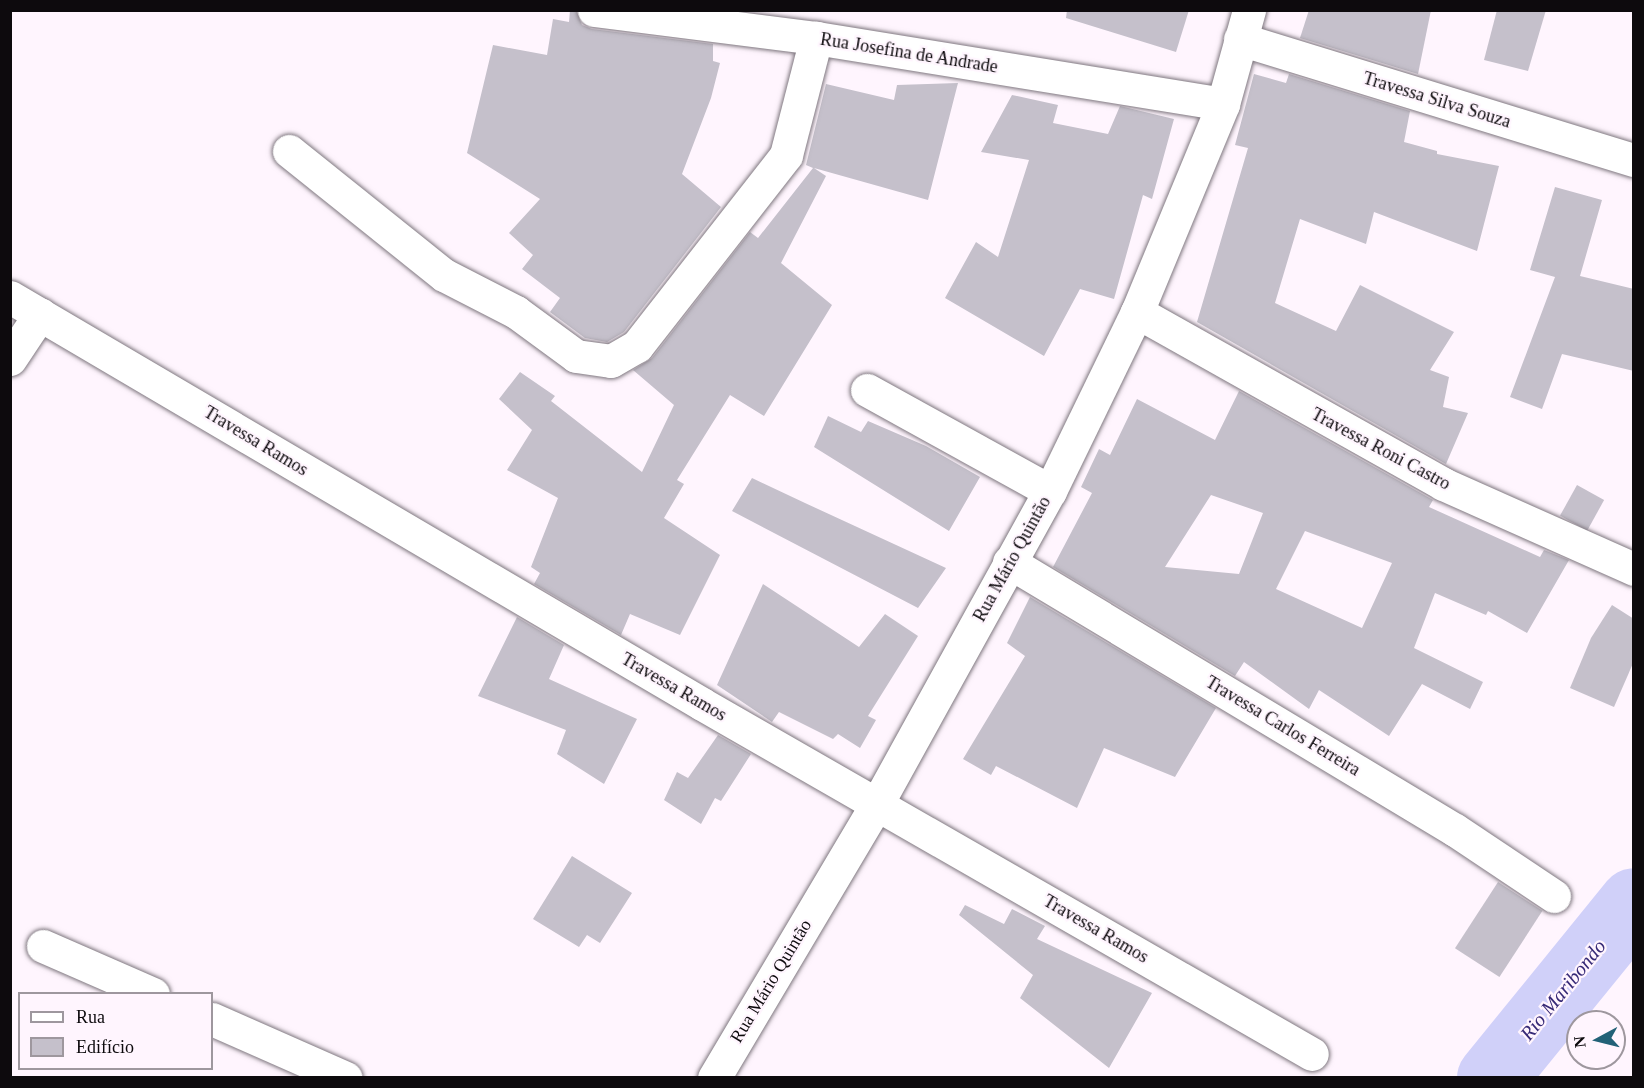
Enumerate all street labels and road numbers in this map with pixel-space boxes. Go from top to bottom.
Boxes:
street label: Rua Josefina de Andrade [818,28,1000,78]
street label: Travessa Silva Souza [1361,67,1513,133]
street label: Travessa Ramos [200,401,312,481]
street label: Travessa Roni Castro [1308,403,1454,495]
street label: Rua Mário Quintão [969,493,1055,625]
street label: Travessa Ramos [618,648,730,726]
street label: Travessa Carlos Ferreira [1202,671,1364,781]
street label: Travessa Ramos [1040,890,1152,968]
street label: Rua Mário Quintão [726,915,816,1047]

